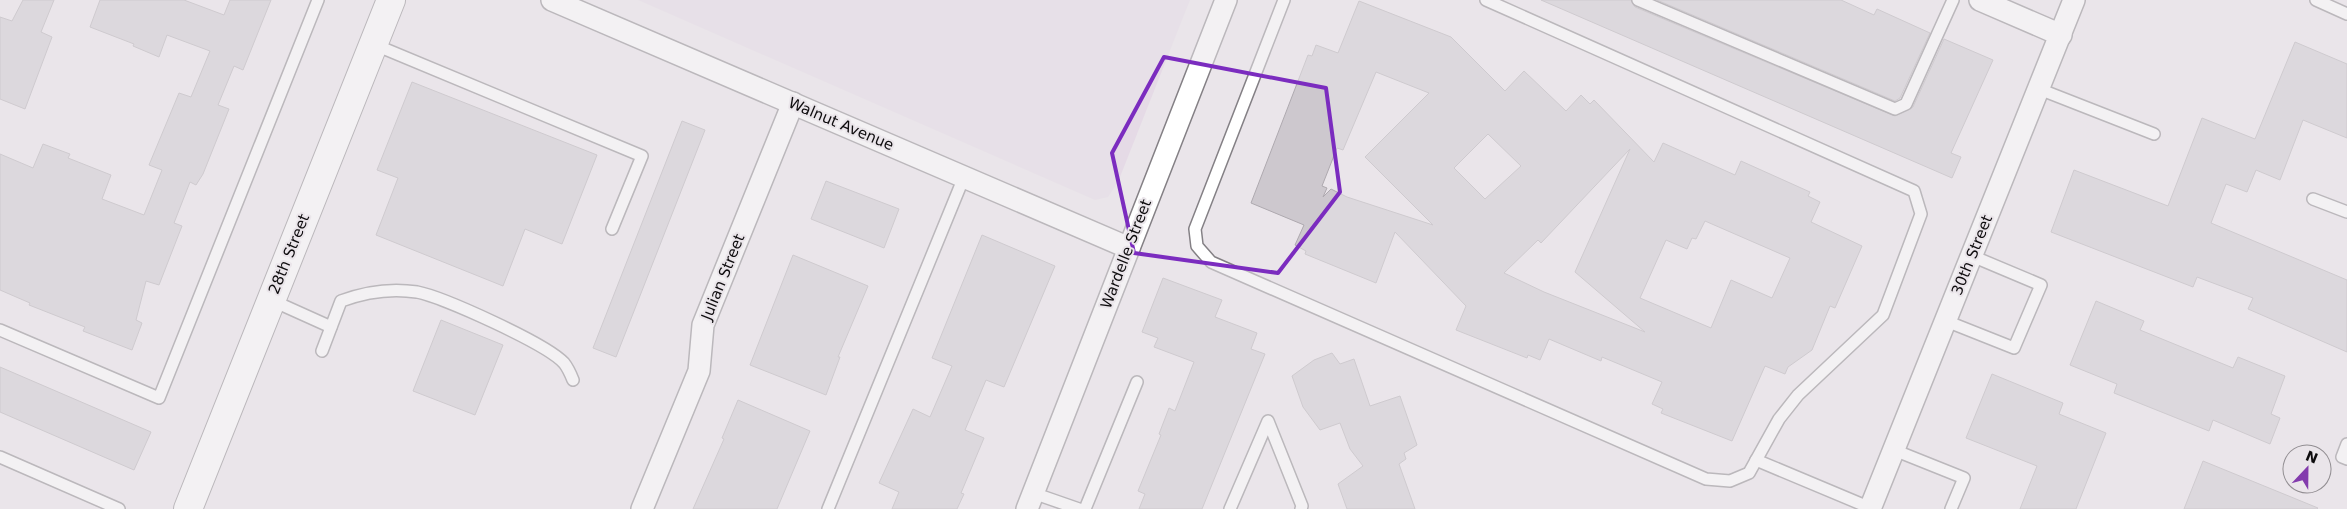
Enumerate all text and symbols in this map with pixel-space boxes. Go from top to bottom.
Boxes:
street label: Walnut Avenue [786,94,896,154]
street label: Wardelle Street [1097,197,1155,311]
street label: 28th Street [265,211,313,297]
street label: 30th Street [1948,212,1996,298]
street label: Julian Street [697,231,748,324]
north arrow [2282,444,2332,494]
text: N [2303,447,2320,467]

